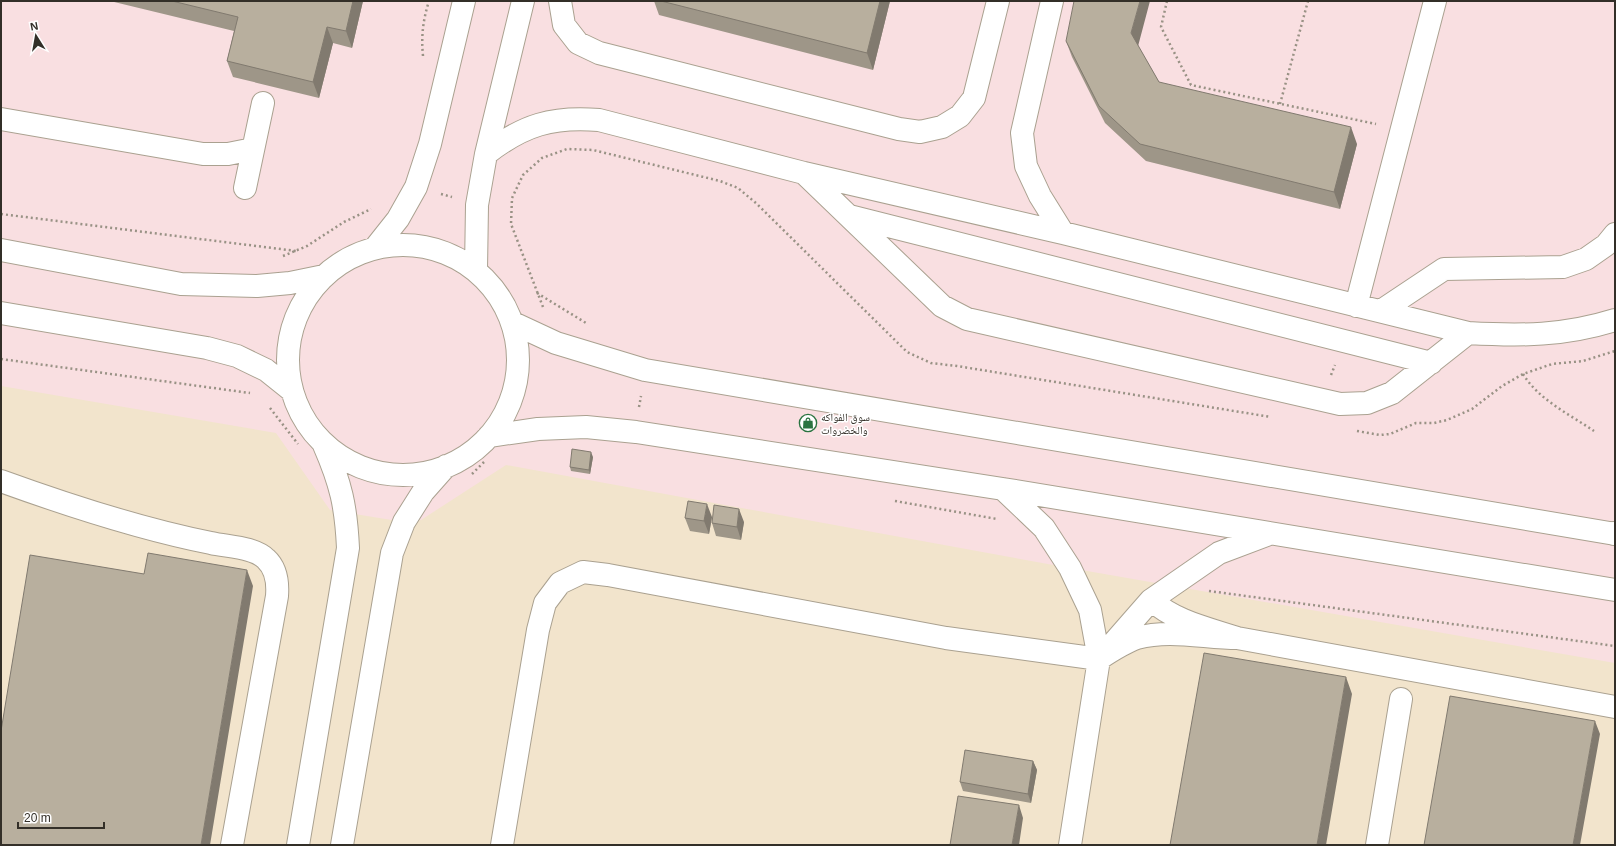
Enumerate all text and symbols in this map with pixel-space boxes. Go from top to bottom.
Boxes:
north arrow [16,16,56,56]
text: N [29,20,39,33]
place label: سوق الفواكه والخضروات [821,411,870,436]
shop icon: سوق الفواكه والخضروات [798,413,818,433]
scale bar [18,804,104,830]
text: 20 m [24,811,51,825]

